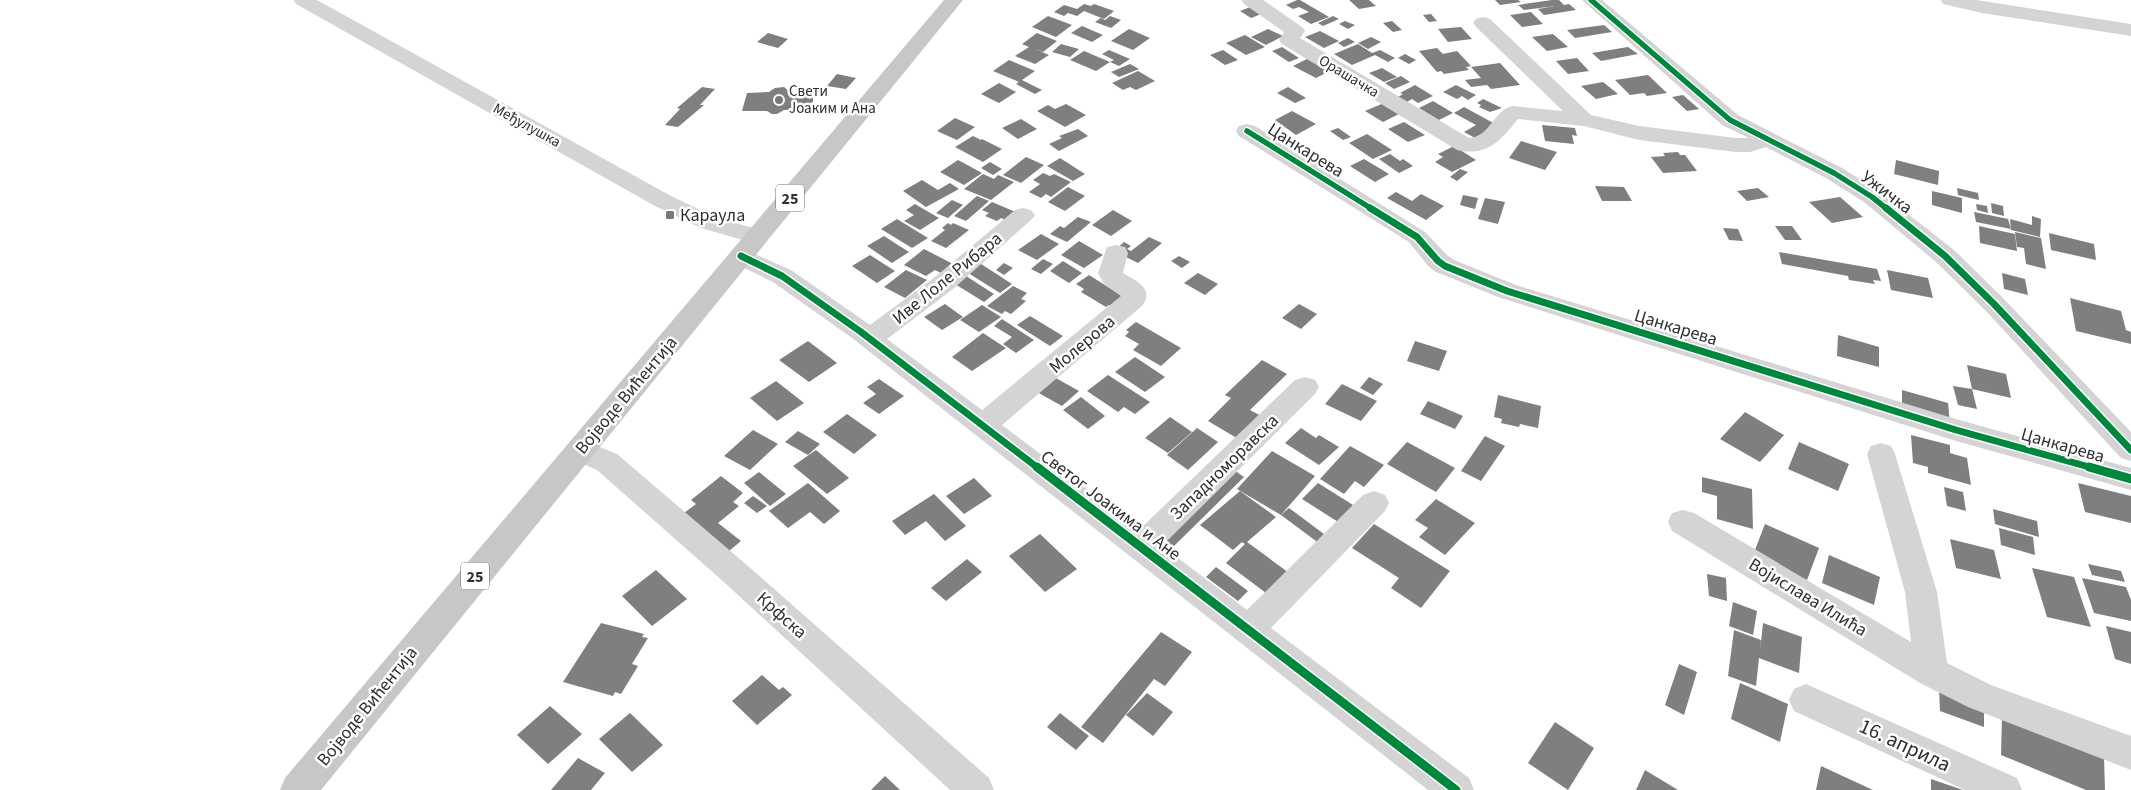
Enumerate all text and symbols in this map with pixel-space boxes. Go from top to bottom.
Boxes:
street label: Орашачка [1315,50,1383,103]
place label: Свети Јоаким и Ана [789,81,876,119]
marker: Свети Јоаким и Ана [773,94,785,106]
street label: Међулушка [489,98,564,153]
street label: Цанкарева [1263,117,1349,184]
street label: Ужичка [1856,165,1918,220]
road number: 25 [776,184,804,212]
place label: Караула [680,203,745,228]
marker: Караула [664,209,676,221]
street label: Иве Лоле Рибара [887,226,1007,330]
street label: Цанкарева [1631,303,1721,352]
street label: Молерова [1044,309,1121,379]
street label: Војводе Вићентија [569,331,683,460]
street label: Западноморавска [1164,409,1284,526]
street label: Цанкарева [2018,422,2108,469]
street label: Светог Јоакима и Ане [1035,444,1186,567]
street label: Војислава Илића [1744,552,1872,643]
road number: 25 [461,562,489,590]
street label: Крфска [751,586,812,645]
street label: Војводе Вићентија [311,641,423,771]
street label: 16. априла [1854,711,1956,779]

